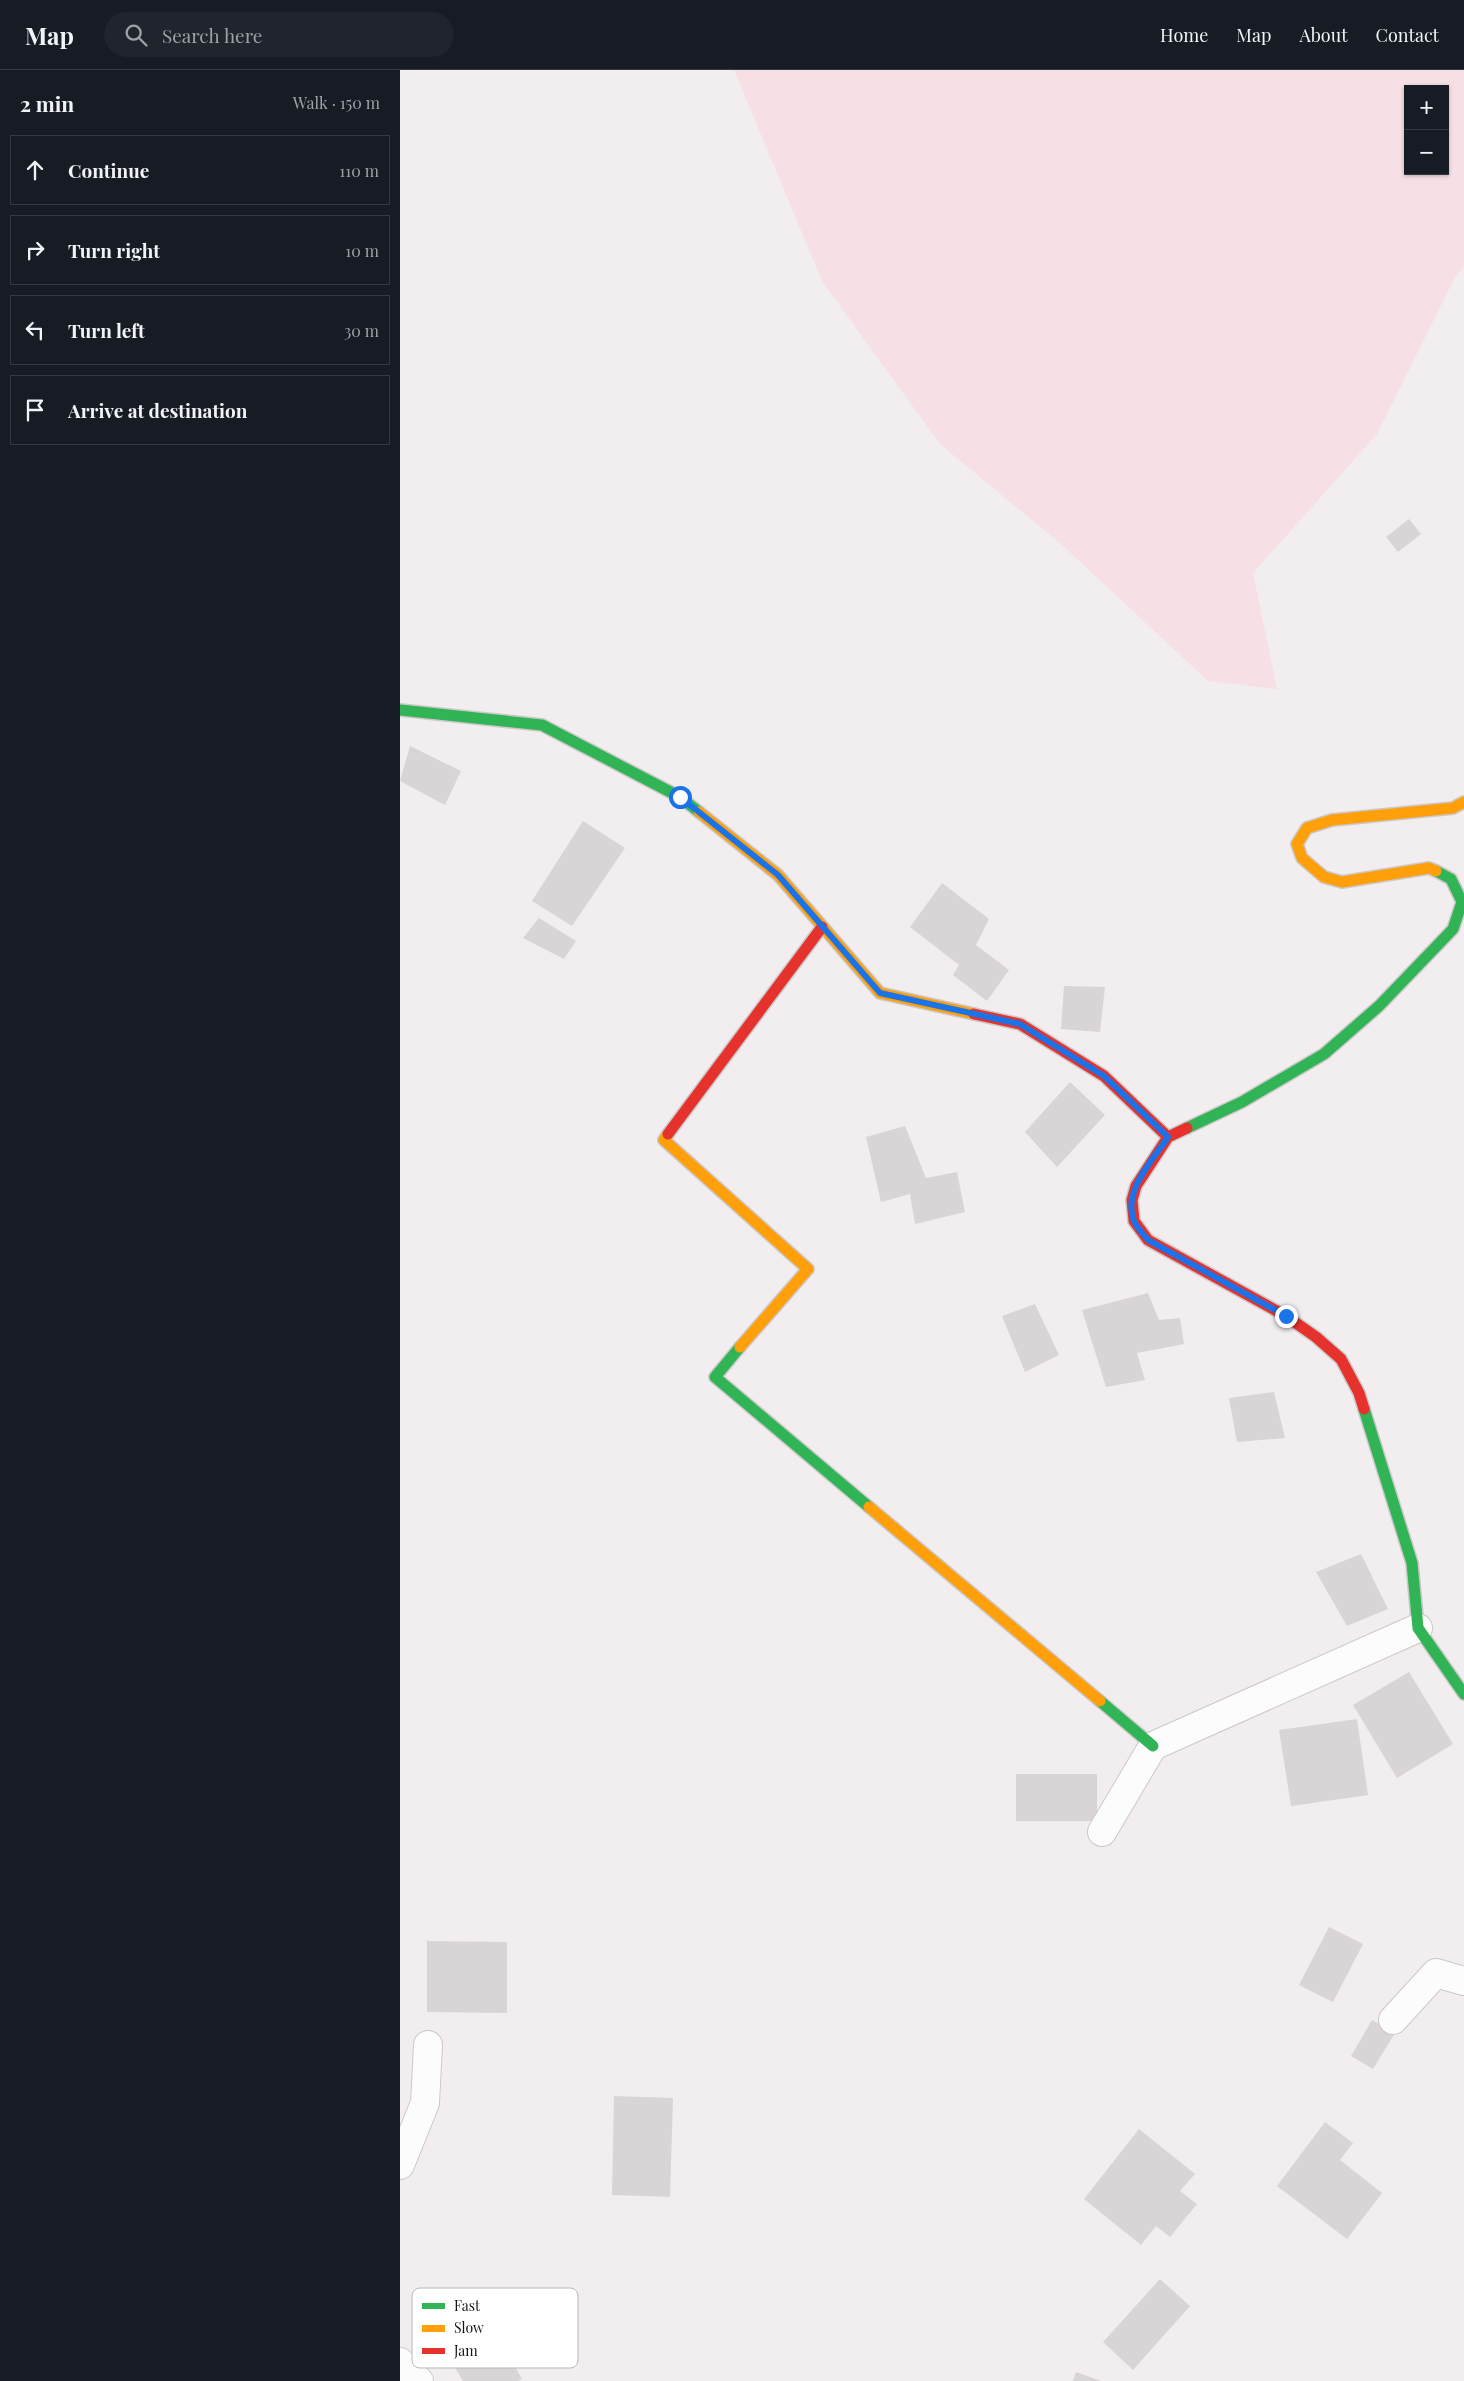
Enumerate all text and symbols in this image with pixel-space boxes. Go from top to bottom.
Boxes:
search box [104,12,454,57]
text: Map [25,19,74,51]
icon: search [122,21,150,49]
text: Search here [162,22,262,48]
text: Home [1160,23,1208,47]
text: Map [1236,23,1271,47]
text: About [1299,23,1348,47]
text: Contact [1376,23,1439,47]
map controls [1404,85,1449,175]
button: + [1404,85,1449,130]
text: 2 min [20,89,74,117]
text: Walk · 150 m [293,92,380,113]
button: − [1404,130,1449,175]
icon: ahead [21,156,49,184]
text: Continue [68,157,149,183]
text: 110 m [339,160,379,181]
icon: right [21,236,49,264]
text: Turn right [68,237,160,263]
text: 10 m [345,240,379,261]
icon: left [21,316,49,344]
text: Turn left [68,317,145,343]
text: 30 m [344,320,379,341]
icon: arrive [21,396,49,424]
text: Arrive at destination [68,397,248,423]
route start [669,786,692,809]
route end [1275,1305,1298,1328]
legend [412,2288,578,2368]
text: Fast [454,2296,481,2315]
text: Slow [454,2318,484,2337]
text: Jam [453,2341,478,2360]

